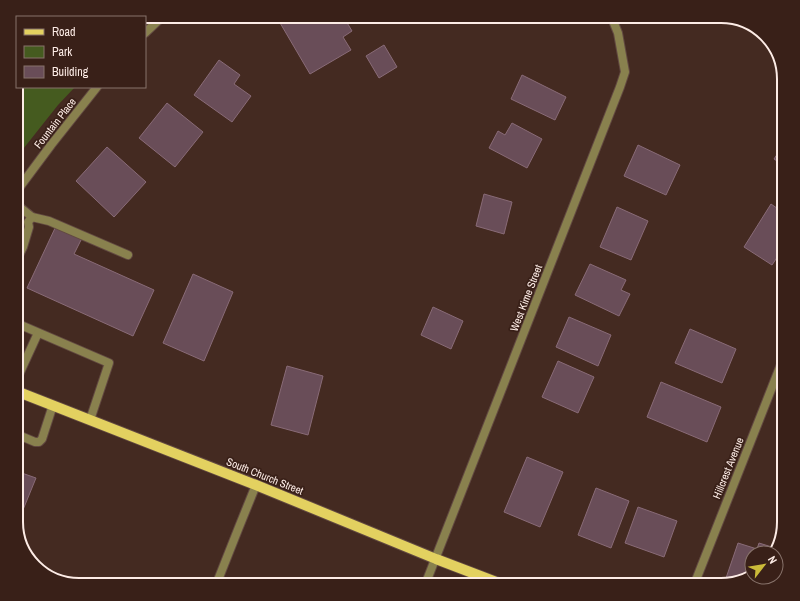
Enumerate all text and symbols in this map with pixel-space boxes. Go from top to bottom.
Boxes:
legend [16,16,146,88]
text: Road [52,24,76,40]
text: Park [52,44,72,60]
text: Building [52,64,89,80]
street label: Fountain Place [31,95,79,151]
street label: West Kime Street [507,262,545,333]
street label: Hillcrest Avenue [709,435,747,501]
street label: South Church Street [224,454,306,498]
north arrow [744,545,784,585]
text: N [765,553,780,566]

